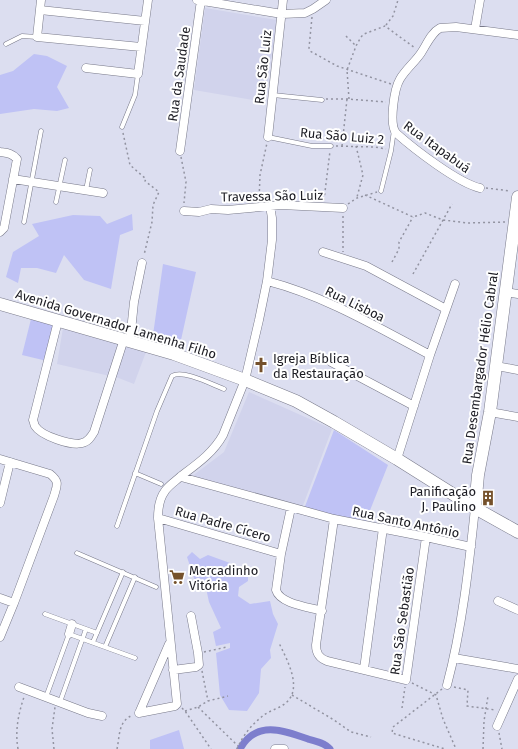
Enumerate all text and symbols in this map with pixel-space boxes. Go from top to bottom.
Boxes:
street label: Rua da Saudade [165,26,193,122]
street label: Rua São Luiz [252,29,274,105]
street label: Rua Itapabuá [401,118,473,176]
street label: Rua São Luiz 2 [299,125,385,147]
street label: Travessa São Luiz [221,188,323,204]
street label: Rua Desembargador Hélio Cabral [459,271,501,465]
street label: Rua Lisboa [323,283,387,325]
street label: Avenida Governador Lamenha Filho [14,286,218,362]
place label: Igreja Bíblica da Restauração [273,351,364,381]
church icon: Igreja Bíblica da Restauração [252,356,270,374]
place label: Panificação J. Paulino [409,484,476,514]
building icon: Panificação J. Paulino [479,489,497,507]
street label: Rua Padre Cícero [173,503,273,545]
street label: Rua Santo Antônio [351,503,461,541]
place label: Mercadinho Vitória [189,563,258,593]
street label: Rua São Sebastião [387,566,417,676]
supermarket icon: Mercadinho Vitória [168,568,186,586]

